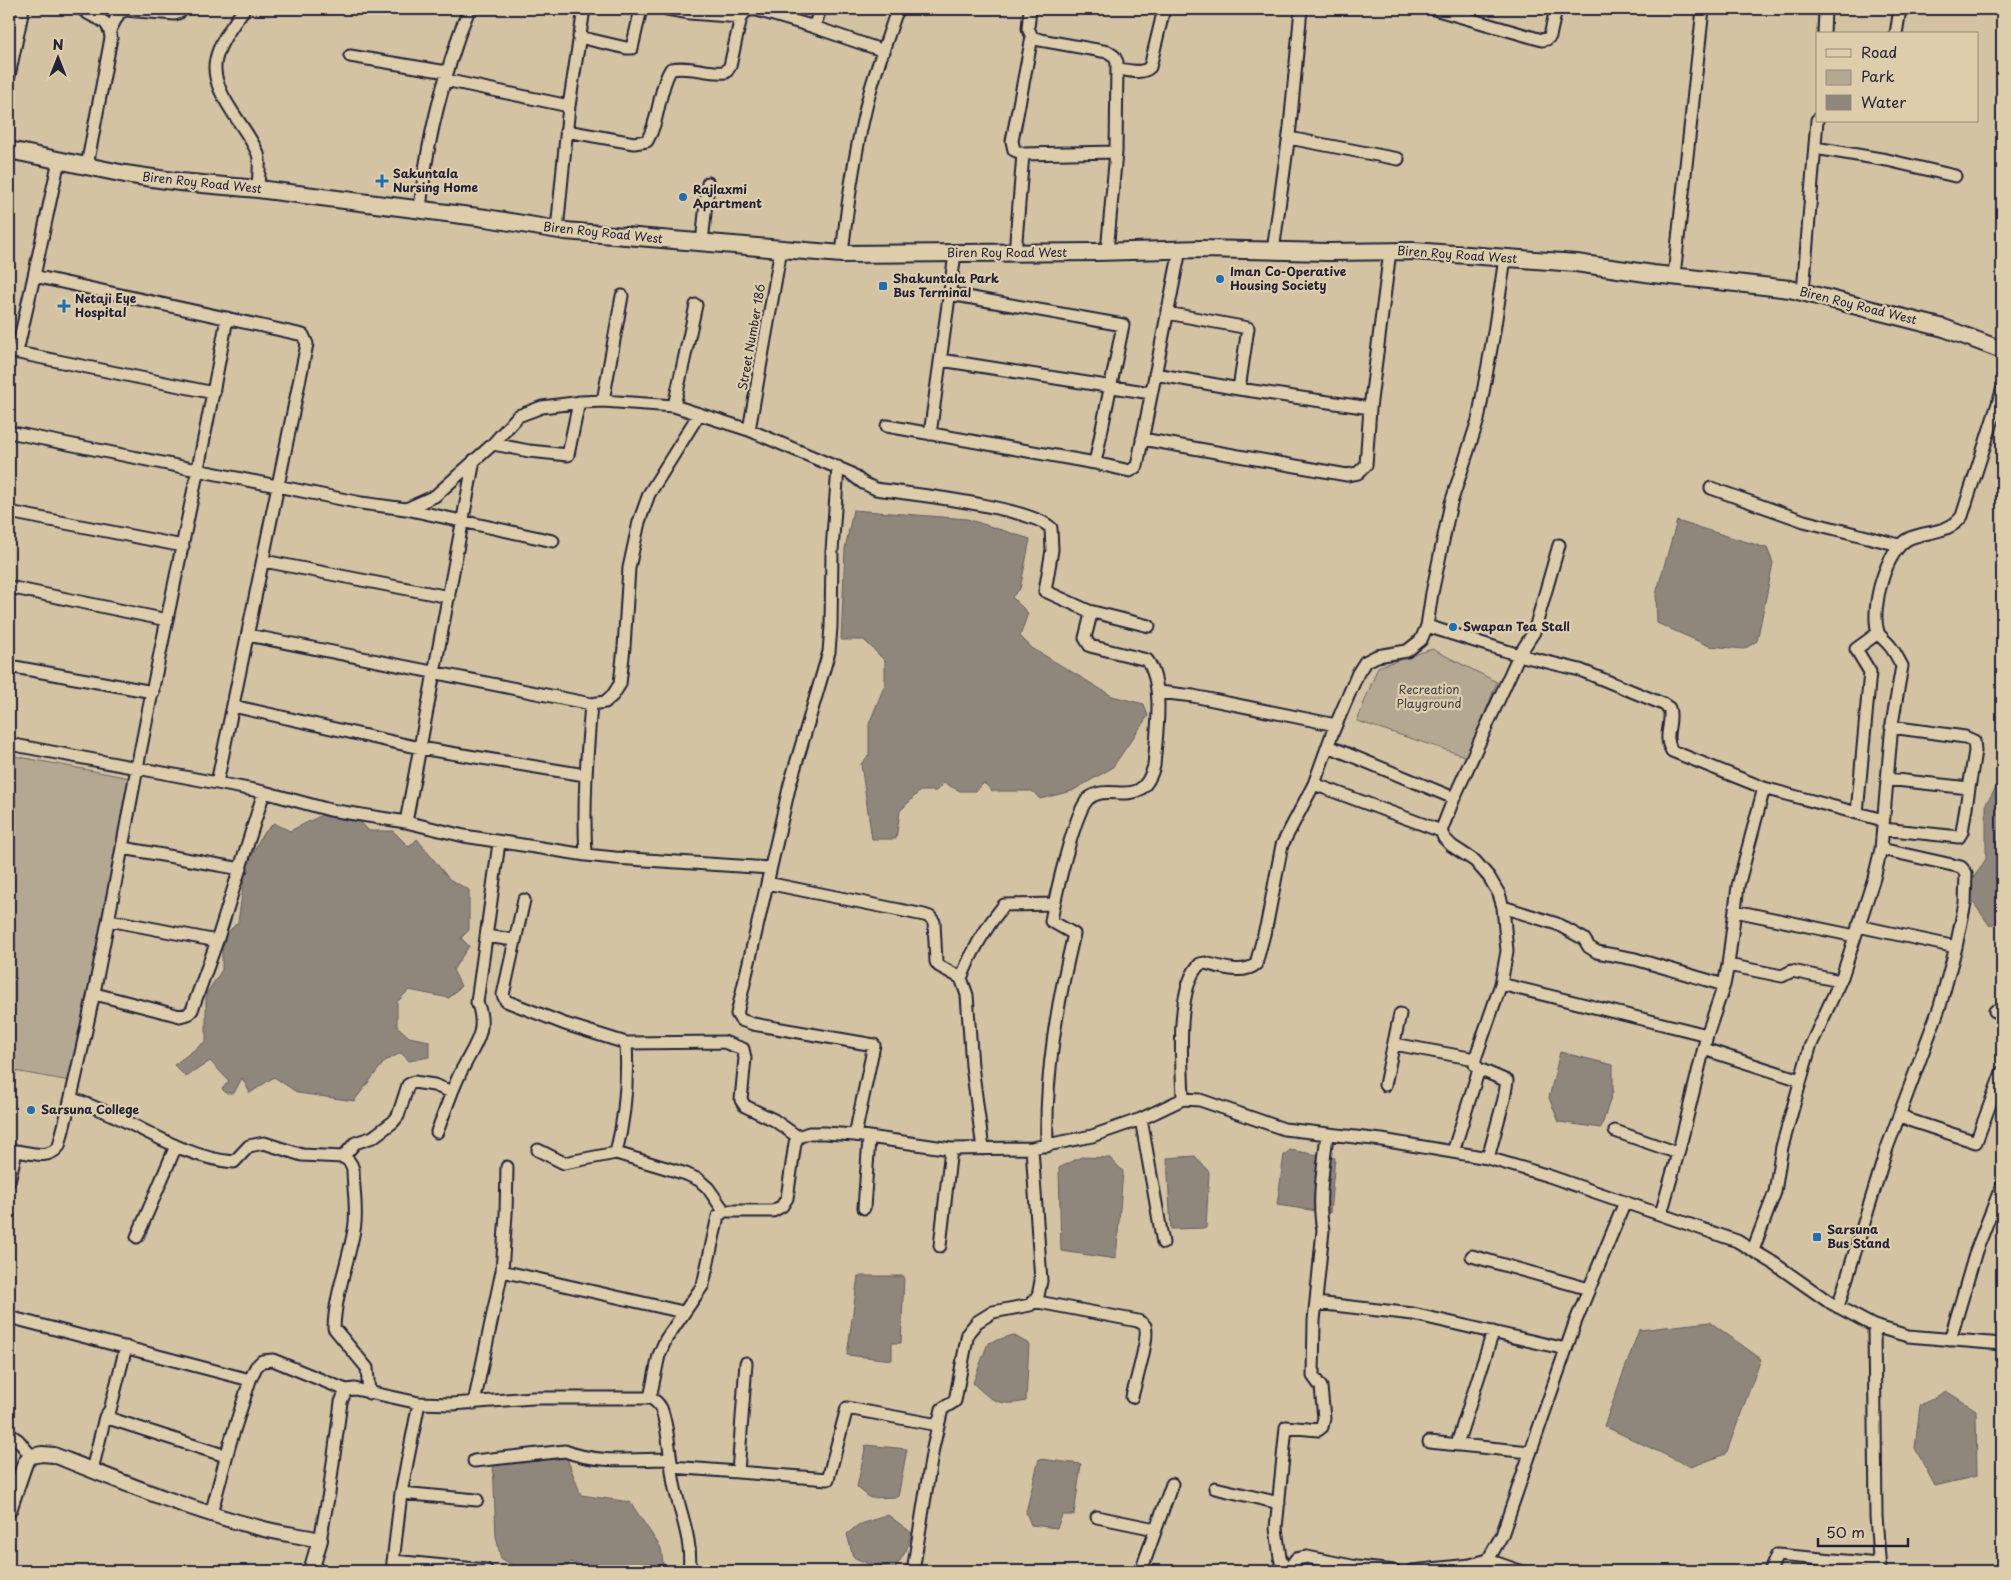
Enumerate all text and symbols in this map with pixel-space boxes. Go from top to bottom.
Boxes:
north arrow [32,32,82,82]
legend [1816,32,1978,122]
text: N [52,34,64,55]
text: Road [1861,40,1897,63]
text: Park [1861,64,1895,87]
text: Water [1861,90,1906,113]
place label: Sakuntala Nursing Home [393,164,478,196]
street label: Biren Roy Road West [141,167,263,197]
marker: Sakuntala Nursing Home [375,174,389,188]
place label: Rajlaxmi Apartment [693,180,762,212]
marker: Rajlaxmi Apartment [677,191,689,203]
street label: Biren Roy Road West [542,217,664,247]
street label: Biren Roy Road West [1396,241,1518,267]
street label: Biren Roy Road West [947,243,1067,261]
place label: Iman Co-Operative Housing Society [1230,262,1347,294]
place label: Shakuntala Park Bus Terminal [893,269,999,301]
marker: Iman Co-Operative Housing Society [1214,273,1226,285]
marker: Shakuntala Park Bus Terminal [877,280,889,292]
street label: Street Number 186 [733,282,769,391]
street label: Biren Roy Road West [1798,282,1919,328]
place label: Netaji Eye Hospital [75,289,137,321]
marker: Netaji Eye Hospital [57,299,71,313]
place label: Swapan Tea Stall [1463,617,1570,635]
marker: Swapan Tea Stall [1447,621,1459,633]
park label: Recreation Playground [1397,680,1461,712]
place label: Sarsuna College [41,1100,139,1118]
marker: Sarsuna College [25,1104,37,1116]
place label: Sarsuna Bus Stand [1827,1220,1890,1252]
marker: Sarsuna Bus Stand [1811,1231,1823,1243]
scale bar [1818,1515,1908,1547]
text: 50 m [1826,1520,1865,1543]

